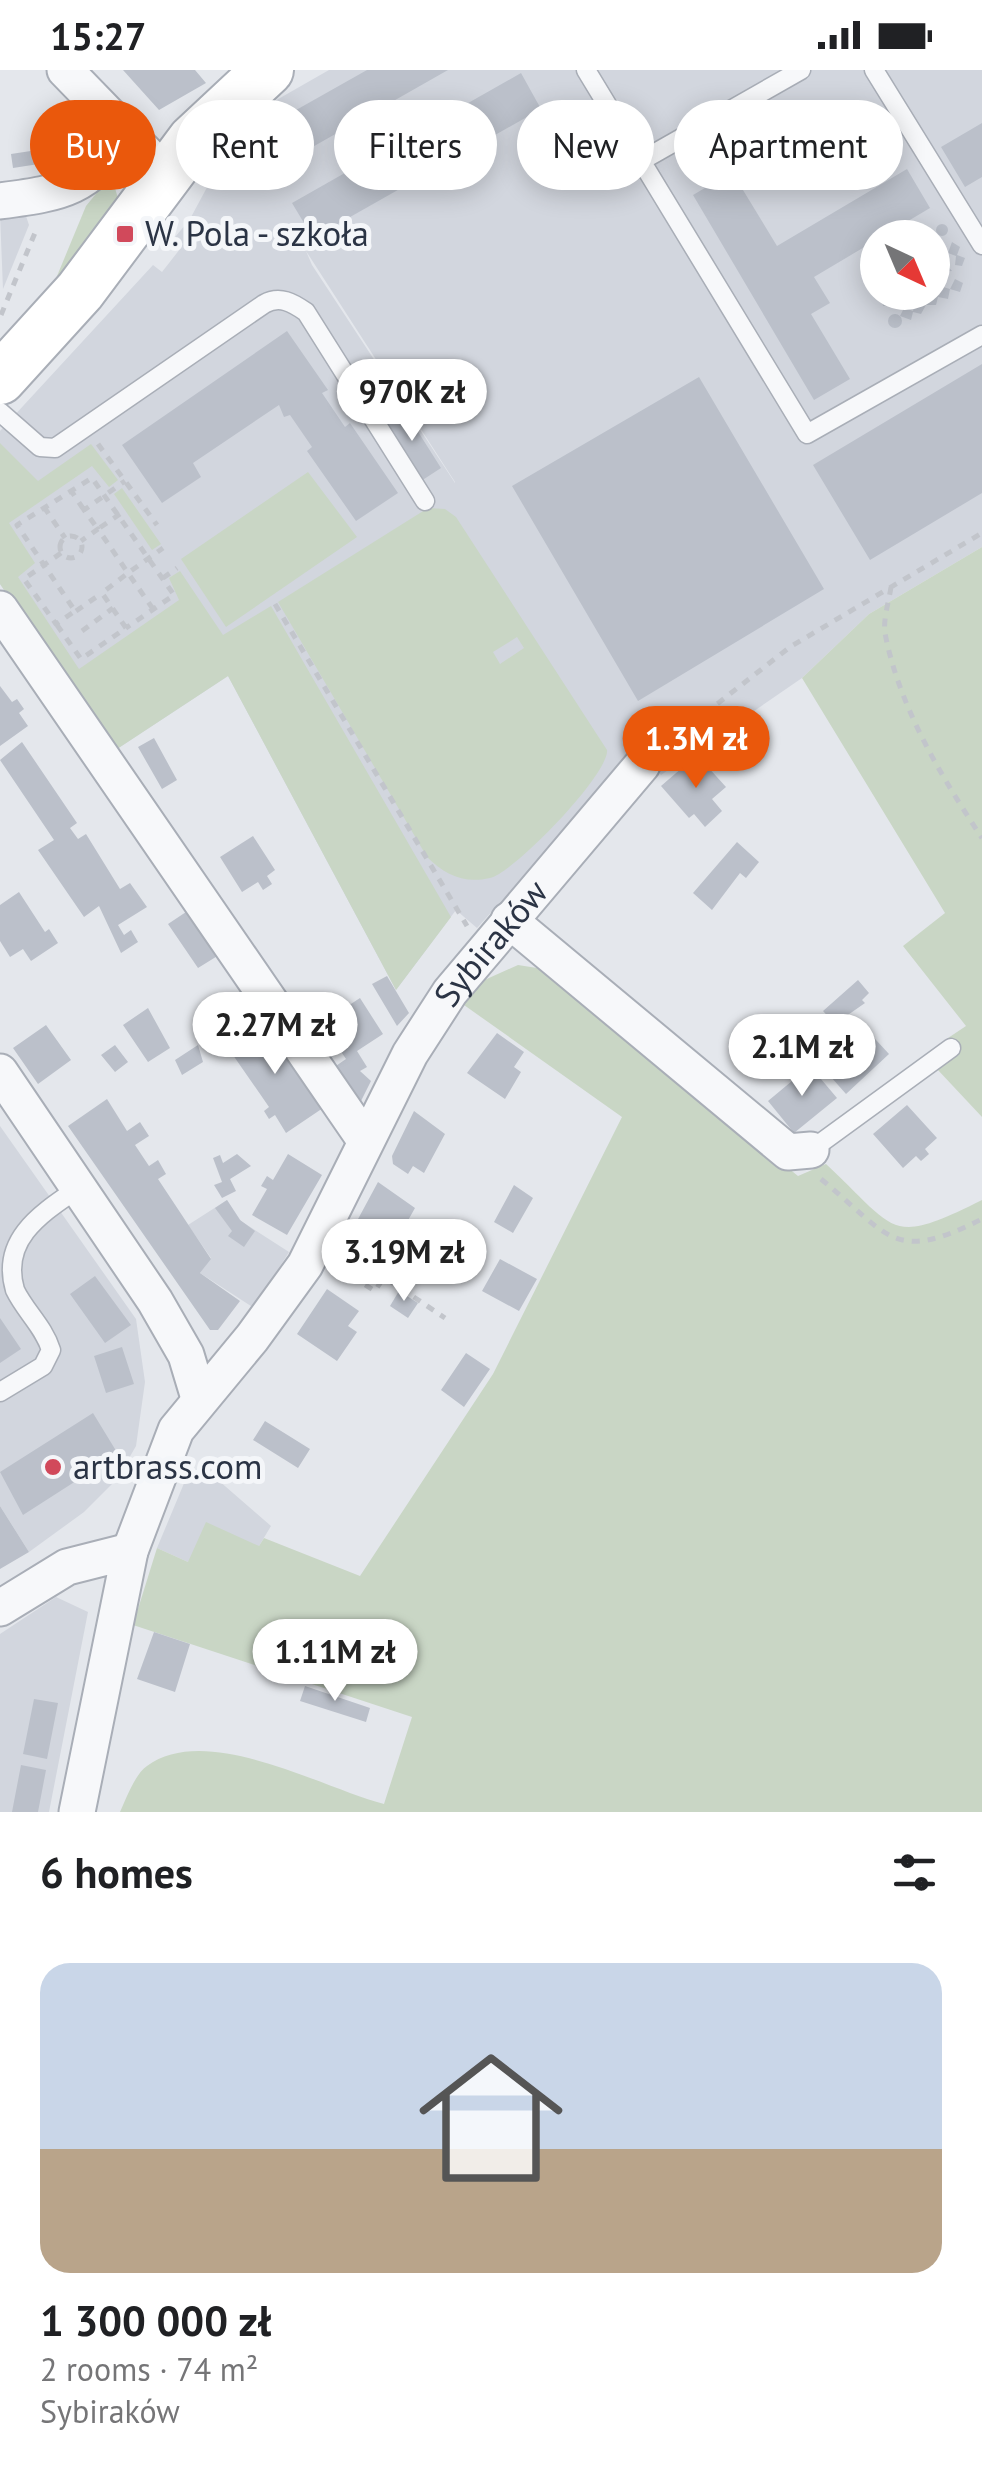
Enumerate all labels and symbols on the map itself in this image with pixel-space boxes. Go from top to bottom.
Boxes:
place label: W. Pola - szkoła [145,210,369,256]
north arrow [860,220,950,310]
marker: W. Pola - szkoła [114,223,136,245]
pin: 970K zł [320,359,504,444]
pin: 1.3M zł [604,706,788,791]
street label: Sybiraków [423,869,557,1015]
pin: 2.27M zł [172,992,378,1077]
pin: 2.1M zł [710,1014,894,1099]
pin: 3.19M zł [301,1219,507,1304]
place label: artbrass.com [73,1443,262,1489]
marker: artbrass.com [42,1456,64,1478]
pin: 1.11M zł [232,1619,438,1704]

